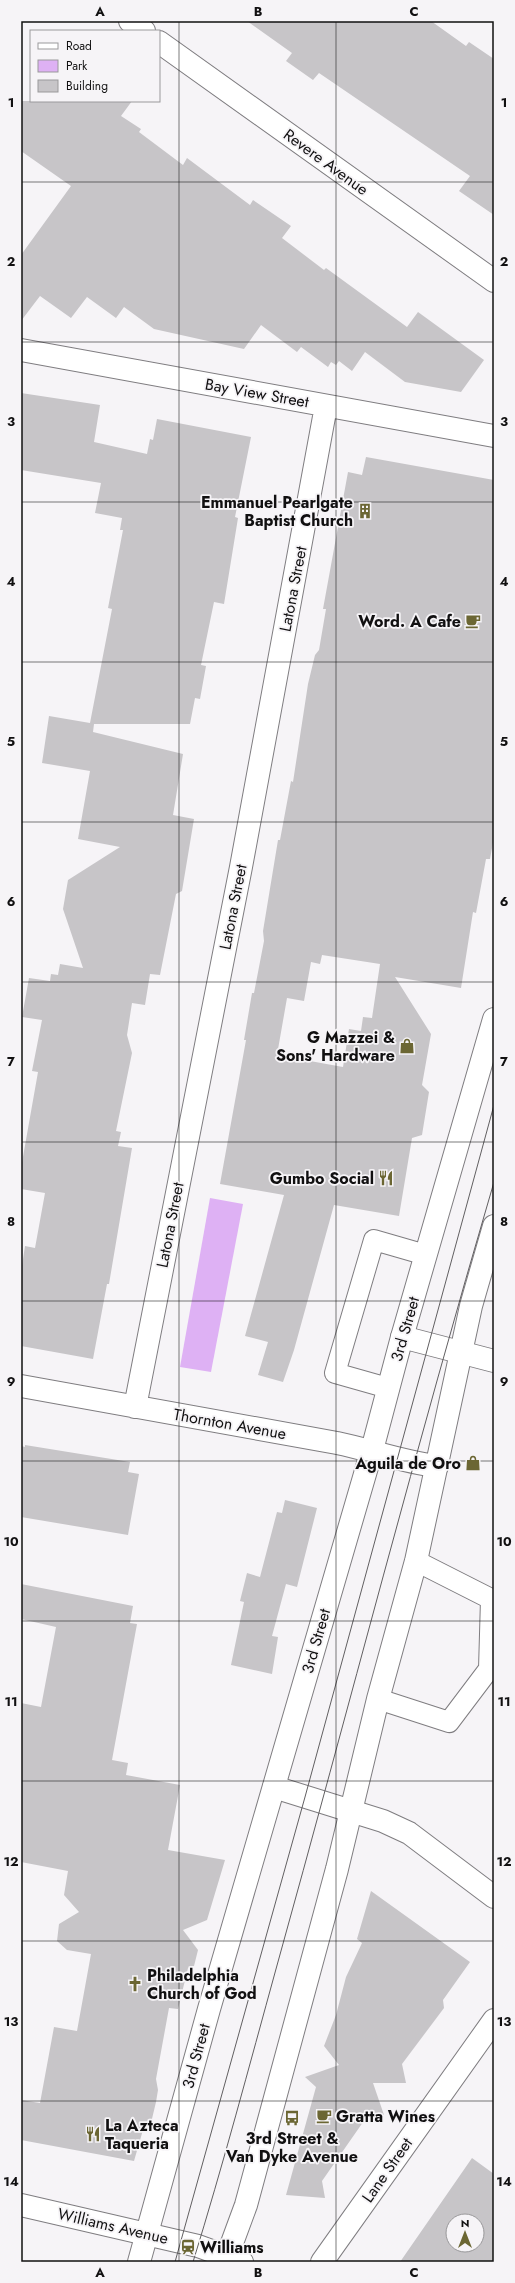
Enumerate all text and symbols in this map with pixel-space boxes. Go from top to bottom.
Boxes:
text: A [94,2,105,21]
text: B [254,2,263,21]
text: C [409,2,419,21]
legend [30,30,160,102]
text: Road [66,37,92,55]
text: Park [66,57,88,75]
text: Building [66,77,108,95]
text: 1 [8,93,14,112]
text: 1 [501,93,507,112]
street label: Revere Avenue [279,123,373,201]
text: 2 [7,252,15,271]
text: 2 [500,252,508,271]
street label: Bay View Street [203,373,311,413]
text: 3 [7,412,15,431]
text: 3 [500,412,508,431]
place label: Emmanuel Pearlgate Baptist Church [201,491,353,532]
building icon: Emmanuel Pearlgate Baptist Church [356,502,374,520]
street label: Latona Street [273,544,313,634]
text: 4 [6,572,16,591]
text: 4 [499,572,509,591]
place label: Word. A Cafe [358,610,461,633]
cafe icon: Word. A Cafe [464,612,482,630]
text: 5 [7,732,15,751]
text: 5 [500,732,508,751]
street label: Latona Street [213,862,253,952]
text: 6 [7,892,16,911]
text: 6 [500,892,509,911]
place label: G Mazzei & Sons' Hardware [276,1026,395,1067]
shop icon: G Mazzei & Sons' Hardware [398,1037,416,1055]
text: 7 [7,1052,15,1071]
text: 7 [500,1052,508,1071]
place label: Gumbo Social [270,1167,374,1190]
restaurant icon: Gumbo Social [377,1169,395,1187]
street label: Latona Street [150,1180,190,1270]
text: 8 [7,1212,15,1231]
text: 8 [500,1212,508,1231]
street label: 3rd Street [385,1294,425,1364]
text: 9 [7,1372,16,1391]
text: 9 [500,1372,509,1391]
street label: Thornton Avenue [172,1403,288,1445]
place label: Aguila de Oro [354,1452,461,1475]
shop icon: Aguila de Oro [464,1454,482,1472]
text: 10 [3,1532,19,1551]
text: 10 [496,1532,512,1551]
street label: 3rd Street [296,1606,336,1676]
text: 11 [4,1692,18,1711]
text: 11 [497,1692,511,1711]
text: 12 [3,1852,19,1871]
text: 12 [496,1852,512,1871]
place label: Philadelphia Church of God [147,1964,257,2005]
church icon: Philadelphia Church of God [126,1975,144,1993]
text: 13 [4,2012,18,2031]
text: 13 [497,2012,511,2031]
street label: 3rd Street [176,2021,216,2091]
place label: Gratta Wines [336,2105,435,2128]
cafe icon: Gratta Wines [315,2107,333,2125]
bus stop icon: 3rd Street & Van Dyke Avenue [283,2109,301,2127]
place label: La Azteca Taqueria [105,2114,179,2155]
restaurant icon: La Azteca Taqueria [84,2125,102,2143]
place label: 3rd Street & Van Dyke Avenue [225,2127,358,2168]
street label: Lane Street [356,2133,418,2207]
text: 14 [3,2172,19,2191]
text: 14 [496,2172,512,2191]
street label: Williams Avenue [55,2202,171,2250]
north arrow [445,2213,485,2253]
text: N [461,2215,469,2231]
place label: Williams [200,2236,264,2259]
station icon: Williams [179,2238,197,2256]
text: A [94,2263,105,2282]
text: B [254,2263,263,2282]
text: C [409,2263,419,2282]

